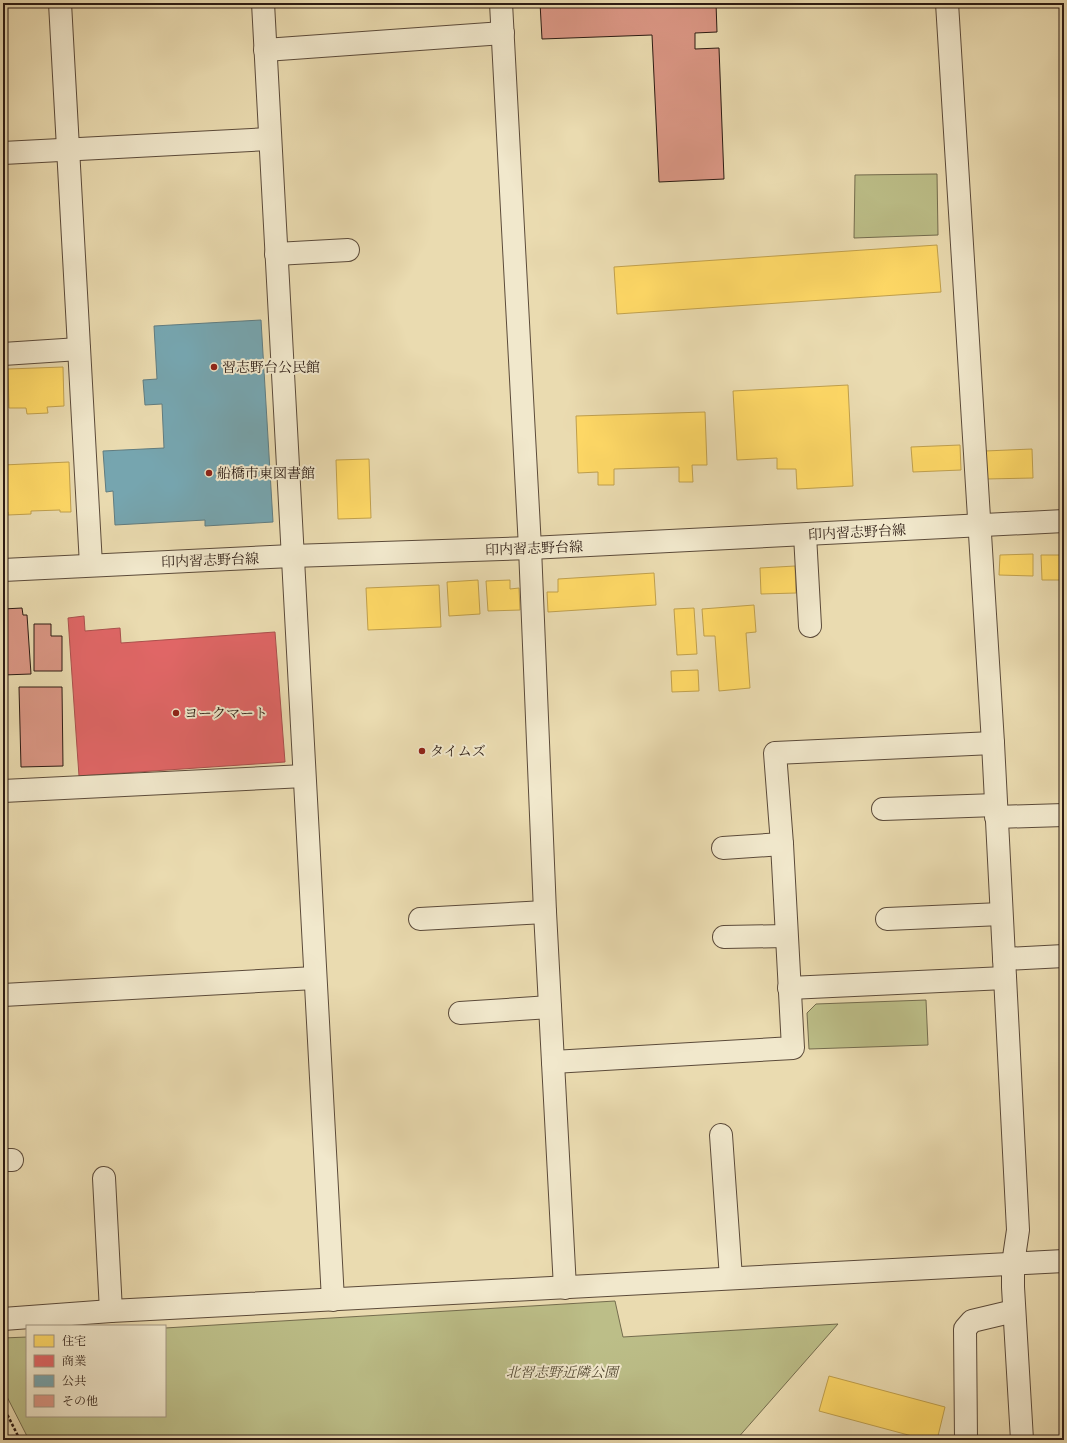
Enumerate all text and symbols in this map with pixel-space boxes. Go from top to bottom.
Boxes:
place label: 習志野台公民館 [222,359,320,377]
marker: 習志野台公民館 [209,362,219,372]
place label: 船橋市東図書館 [217,465,315,483]
marker: 船橋市東図書館 [204,468,214,478]
street label: 印内習志野台線 [808,521,906,545]
street label: 印内習志野台線 [485,538,583,560]
street label: 印内習志野台線 [161,550,259,572]
place label: ヨークマート [184,705,268,723]
marker: ヨークマート [171,708,181,718]
place label: タイムズ [430,743,486,761]
marker: タイムズ [417,746,427,756]
legend [26,1325,166,1417]
text: 住宅 [62,1334,86,1349]
text: 商業 [62,1354,86,1369]
park label: 北習志野近隣公園 [506,1364,620,1382]
text: 公共 [62,1374,86,1389]
text: その他 [62,1394,98,1409]

